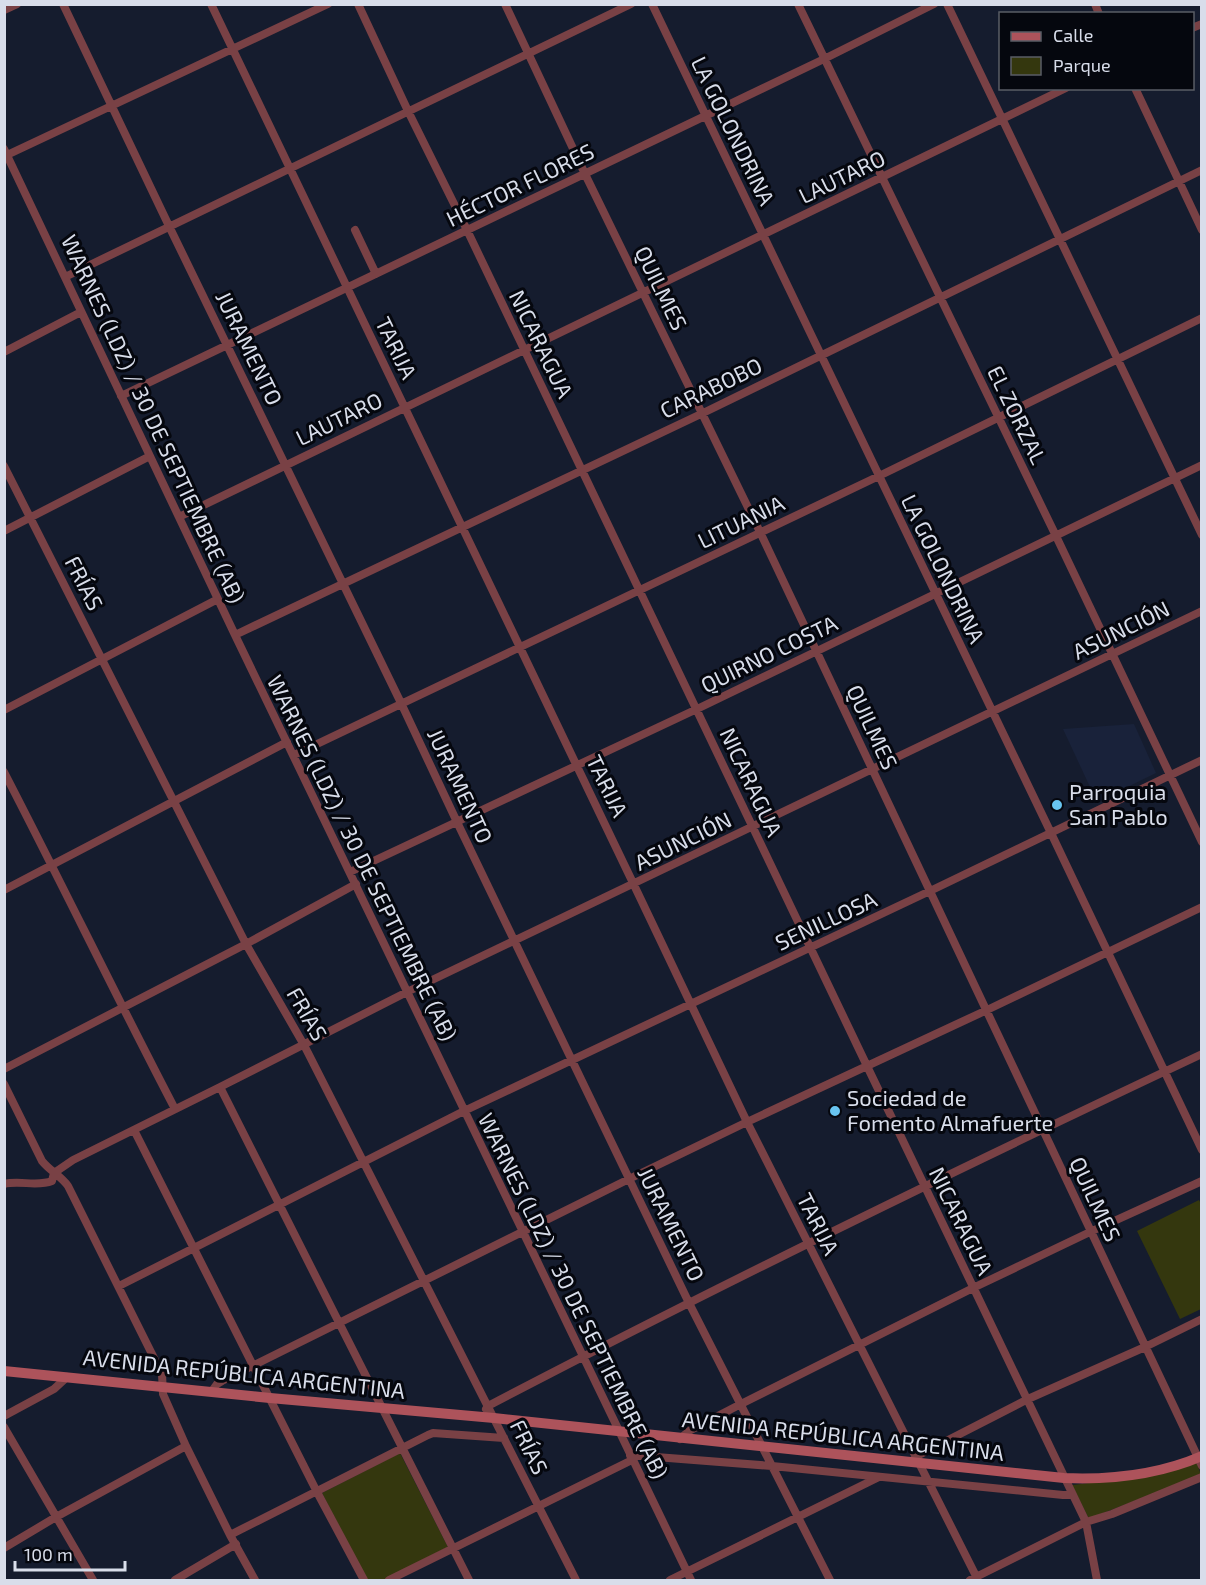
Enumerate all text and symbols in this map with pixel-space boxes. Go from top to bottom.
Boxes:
legend [999,12,1194,90]
text: Calle [1053,24,1094,46]
street label: LA GOLONDRINA [687,52,781,209]
text: Parque [1053,54,1111,76]
street label: HÉCTOR FLORES [442,137,598,231]
street label: LAUTARO [794,144,889,208]
street label: WARNES (LDZ) / 30 DE SEPTIEMBRE (AB) [57,230,251,607]
street label: QUILMES [629,241,693,334]
street label: NICARAGUA [505,285,579,402]
street label: JURAMENTO [211,286,289,409]
street label: TARIJA [371,312,423,383]
street label: CARABOBO [655,351,766,423]
street label: EL ZORZAL [983,361,1053,468]
street label: LAUTARO [291,386,386,450]
street label: LITUANIA [693,489,788,553]
street label: LA GOLONDRINA [897,490,991,647]
street label: FRÍAS [60,551,109,614]
street label: ASUNCIÓN [1068,594,1173,664]
street label: QUIRNO COSTA [696,609,842,698]
street label: WARNES (LDZ) / 30 DE SEPTIEMBRE (AB) [263,670,463,1045]
street label: QUILMES [841,680,904,773]
street label: NICARAGUA [715,723,788,840]
street label: JURAMENTO [423,724,499,847]
street label: TARIJA [582,750,634,821]
place label: Parroquia San Pablo [1069,778,1168,829]
marker: Parroquia San Pablo [1050,798,1064,812]
street label: ASUNCIÓN [630,805,735,875]
street label: SENILLOSA [771,885,881,955]
street label: FRÍAS [282,982,333,1045]
place label: Sociedad de Fomento Almafuerte [847,1084,1053,1135]
marker: Sociedad de Fomento Almafuerte [828,1104,842,1118]
street label: WARNES (LDZ) / 30 DE SEPTIEMBRE (AB) [474,1108,674,1483]
street label: QUILMES [1064,1152,1127,1245]
street label: JURAMENTO [633,1162,711,1285]
street label: NICARAGUA [925,1162,999,1279]
street label: TARIJA [792,1188,846,1259]
street label: AVENIDA REPÚBLICA ARGENTINA [82,1343,407,1403]
street label: AVENIDA REPÚBLICA ARGENTINA [681,1405,1006,1465]
street label: FRÍAS [506,1415,554,1478]
scale bar [15,1534,124,1572]
text: 100 m [24,1543,73,1565]

